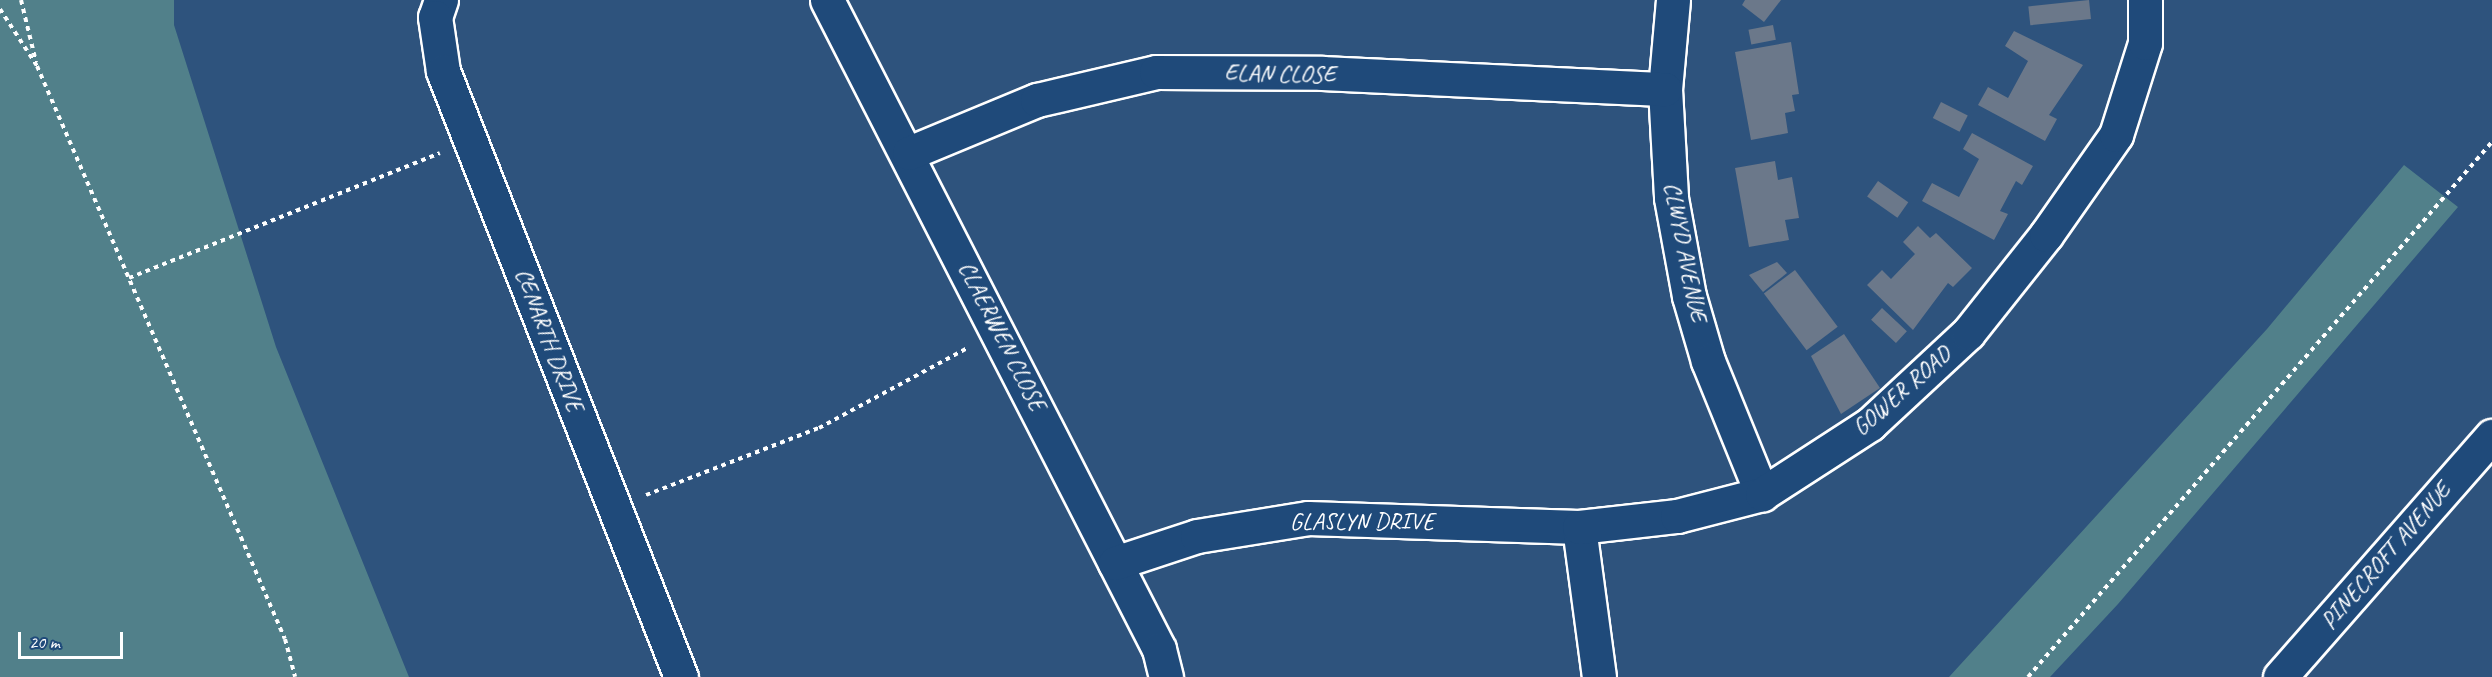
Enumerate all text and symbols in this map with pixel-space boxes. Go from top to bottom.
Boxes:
street label: ELAN CLOSE [1224,59,1336,89]
street label: CLWYD AVENUE [1657,180,1713,324]
street label: CLAERWEN CLOSE [952,256,1052,416]
street label: CENARTH DRIVE [509,264,589,416]
street label: GOWER ROAD [1847,340,1957,442]
street label: PINECROFT AVENUE [2315,477,2457,635]
street label: GLASLYN DRIVE [1290,508,1434,536]
scale bar [21,620,126,658]
text: 20 m [29,631,60,653]

